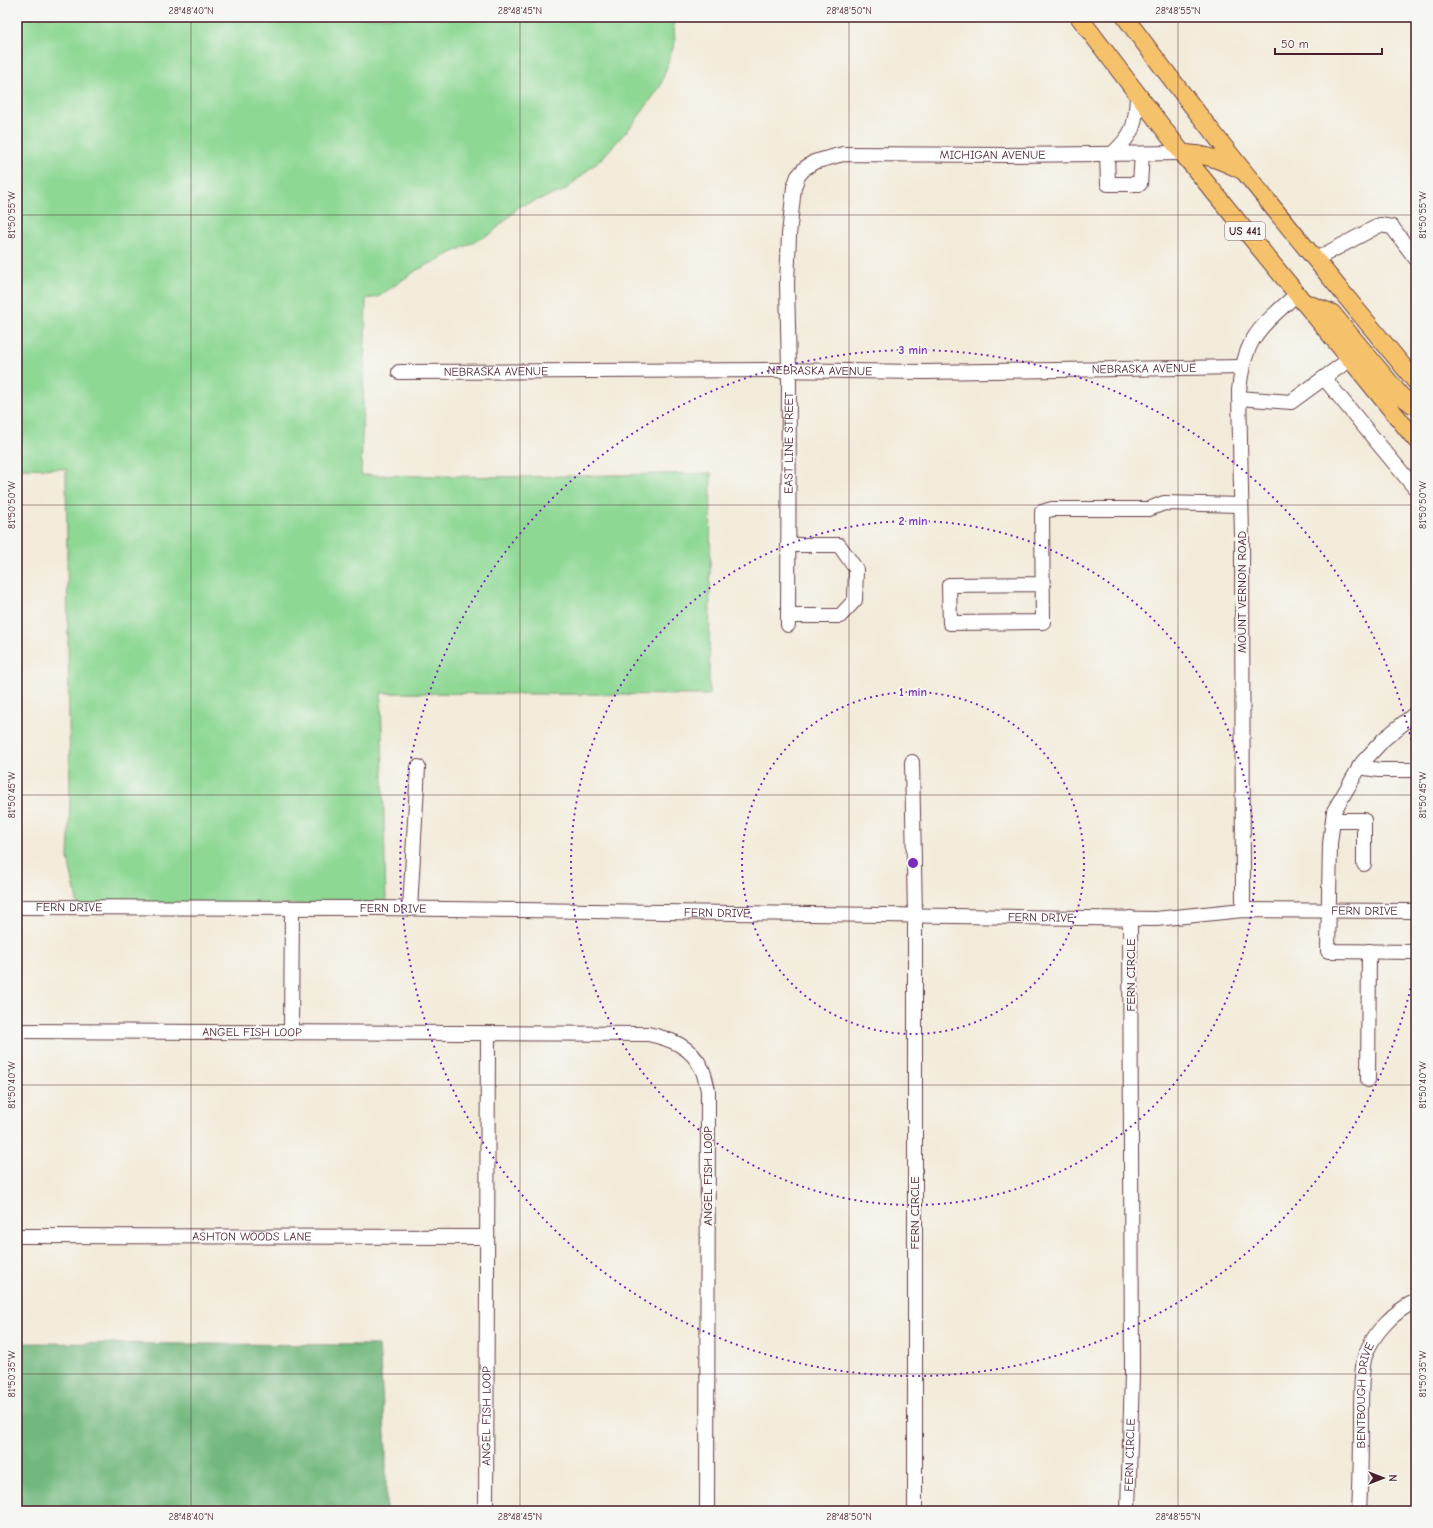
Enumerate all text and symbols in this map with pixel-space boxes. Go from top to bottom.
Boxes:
text: 28°48'40"N [168,5,214,17]
text: 28°48'45"N [498,5,542,17]
text: 28°48'50"N [826,5,872,17]
text: 28°48'55"N [1156,5,1200,17]
scale bar [1275,30,1382,56]
text: 50 m [1281,37,1309,51]
street label: MICHIGAN AVENUE [939,148,1045,162]
text: 81°50'55"W [6,191,18,239]
text: 81°50'55"W [1417,191,1429,239]
road number: US 441 [1225,222,1265,240]
text: 3 min [898,343,928,357]
street label: NEBRASKA AVENUE [1091,361,1196,376]
street label: NEBRASKA AVENUE [768,363,872,378]
street label: NEBRASKA AVENUE [444,364,548,379]
street label: EAST LINE STREET [782,391,796,494]
text: 81°50'50"W [6,481,18,529]
text: 81°50'50"W [1417,481,1429,529]
text: 2 min [898,514,928,528]
street label: MOUNT VERNON ROAD [1235,531,1249,653]
text: 1 min [899,685,927,699]
text: 81°50'45"W [6,771,18,818]
text: 81°50'45"W [1417,771,1429,818]
centre of rings [906,856,920,870]
street label: FERN DRIVE [36,900,102,914]
street label: FERN DRIVE [360,901,426,916]
street label: FERN DRIVE [1331,904,1398,918]
street label: FERN DRIVE [684,905,750,920]
street label: FERN DRIVE [1008,910,1074,925]
street label: FERN CIRCLE [1124,938,1138,1012]
street label: ANGEL FISH LOOP [202,1025,302,1039]
text: 81°50'40"W [6,1061,18,1109]
text: 81°50'40"W [1417,1061,1429,1109]
street label: ANGEL FISH LOOP [701,1126,715,1226]
street label: FERN CIRCLE [908,1176,922,1250]
street label: ASHTON WOODS LANE [192,1229,312,1244]
street label: BENTBOUGH DRIVE [1354,1340,1377,1449]
text: 81°50'35"W [6,1350,18,1397]
text: 81°50'35"W [1417,1350,1429,1397]
street label: ANGEL FISH LOOP [479,1366,494,1466]
street label: FERN CIRCLE [1122,1418,1138,1492]
north arrow [1363,1458,1403,1498]
text: N [1386,1474,1399,1482]
text: 28°48'40"N [168,1511,214,1523]
text: 28°48'45"N [498,1511,542,1523]
text: 28°48'50"N [826,1511,872,1523]
text: 28°48'55"N [1156,1511,1200,1523]

